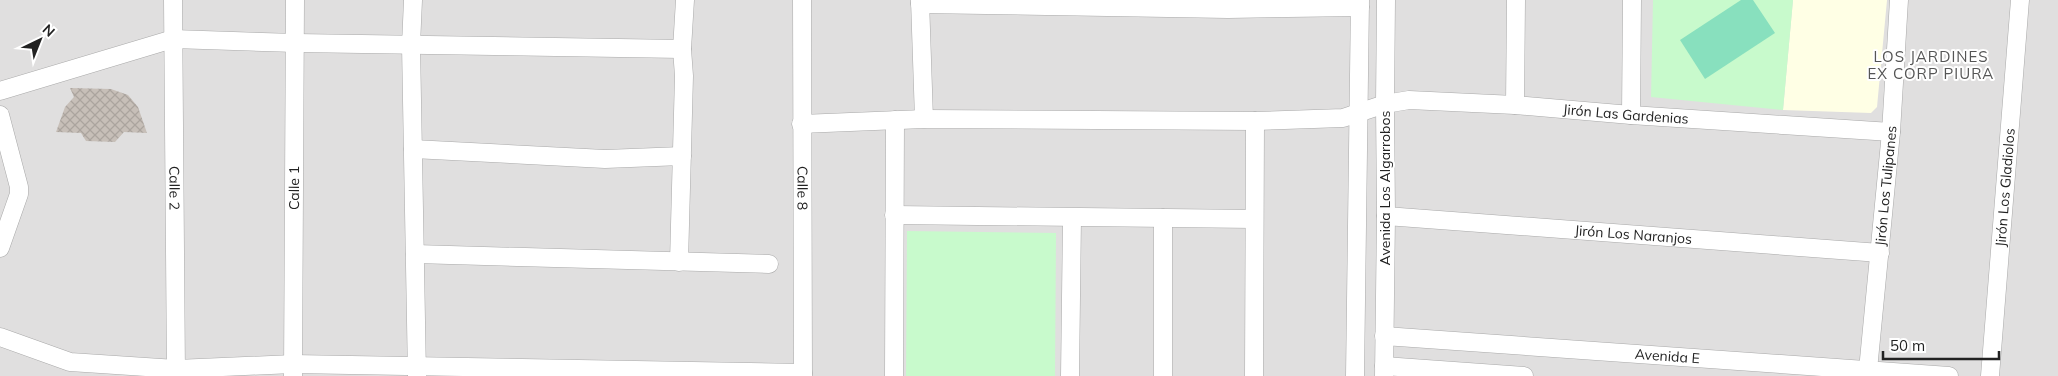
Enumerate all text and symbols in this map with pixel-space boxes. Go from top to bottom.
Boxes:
north arrow [15,15,65,65]
text: N [39,20,59,41]
district label: LOS JARDINES EX CORP PIURA [1868,47,1994,83]
street label: Jirón Las Gardenias [1562,100,1689,128]
street label: Avenida Los Algarrobos [1376,111,1394,265]
street label: Jirón Los Tulipanes [1871,125,1900,247]
street label: Jirón Los Gladiolos [1991,128,2019,248]
street label: Calle 2 [165,166,184,210]
street label: Calle 1 [285,166,303,210]
street label: Calle 8 [793,166,812,210]
street label: Jirón Los Naranjos [1574,221,1693,248]
scale bar [1883,328,1999,360]
text: 50 m [1890,336,1925,355]
street label: Avenida E [1634,345,1700,367]

